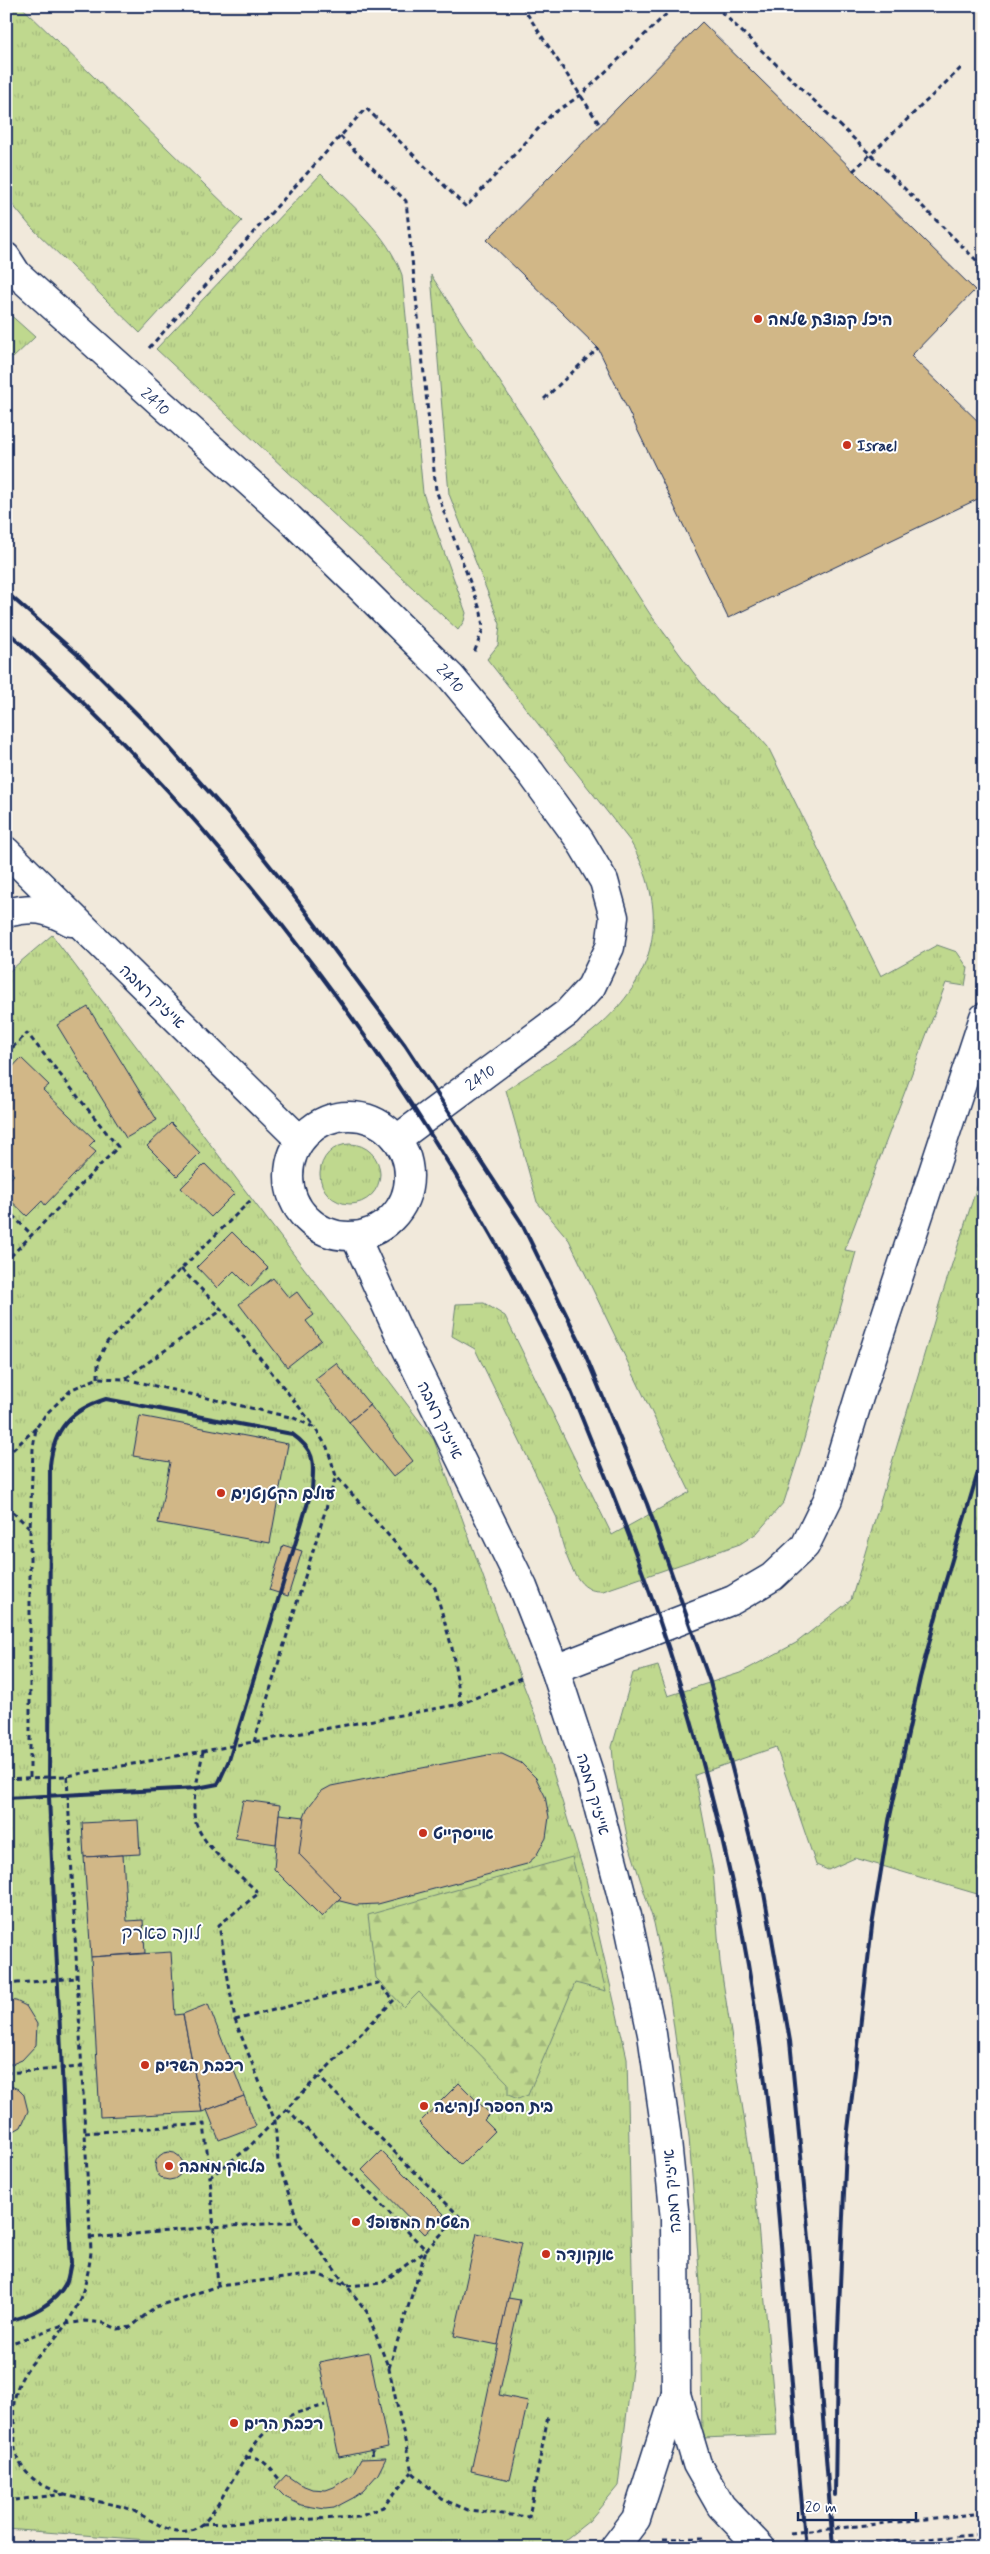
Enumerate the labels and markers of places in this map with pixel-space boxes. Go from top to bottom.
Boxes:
place label: היכל קבוצת שלמה [768,310,893,331]
marker: היכל קבוצת שלמה [752,313,764,325]
place label: Israel [857,436,897,457]
marker: Israel [841,439,853,451]
place label: עולם הקטנטנים [231,1484,335,1505]
marker: עולם הקטנטנים [215,1487,227,1499]
place label: אייסקייט [433,1824,494,1845]
marker: אייסקייט [417,1827,429,1839]
place label: רכבת השדים [155,2056,244,2077]
marker: רכבת השדים [139,2059,151,2071]
place label: בית הספר לנהיגה [434,2097,554,2118]
marker: בית הספר לנהיגה [418,2100,430,2112]
place label: בלאק ממבה [179,2157,265,2178]
marker: בלאק ממבה [163,2160,175,2172]
place label: השטיח המעופף [366,2213,470,2234]
marker: השטיח המעופף [350,2216,362,2228]
place label: אנקונדה [556,2245,614,2266]
marker: אנקונדה [540,2248,552,2260]
place label: רכבת הרים [244,2414,324,2435]
marker: רכבת הרים [228,2417,240,2429]

